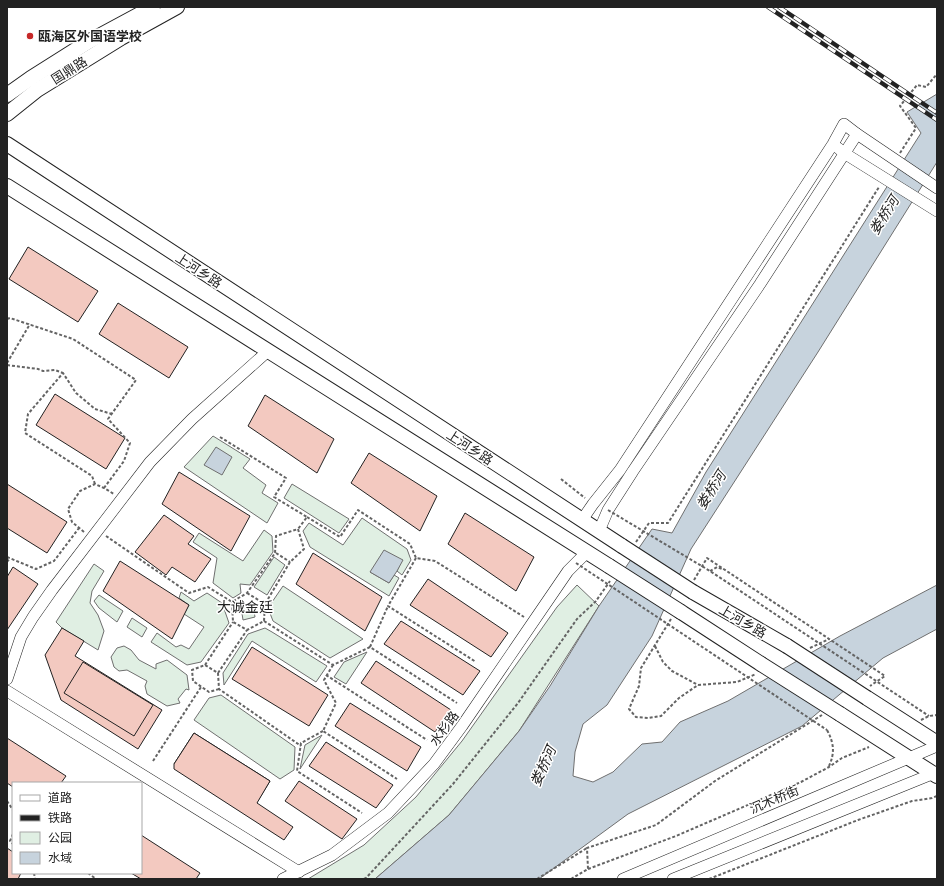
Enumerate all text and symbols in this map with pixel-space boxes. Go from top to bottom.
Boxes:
place label: 瓯海区外国语学校 [38,28,142,44]
marker: 瓯海区外国语学校 [25,31,35,41]
street label: 国鼎路 [48,53,90,87]
water label: 娄桥河 [865,190,904,238]
street label: 上河乡路 [173,249,225,291]
street label: 上河乡路 [444,426,496,468]
water label: 娄桥河 [692,465,731,513]
district label: 大诚金廷 [217,598,273,616]
street label: 上河乡路 [716,601,770,641]
street label: 水杉路 [426,708,462,748]
water label: 娄桥河 [526,740,561,789]
street label: 沉木桥街 [747,781,801,817]
legend [12,782,142,874]
text: 道路 [48,790,72,805]
text: 铁路 [48,810,72,825]
text: 公园 [48,830,72,845]
text: 水域 [48,850,72,865]

